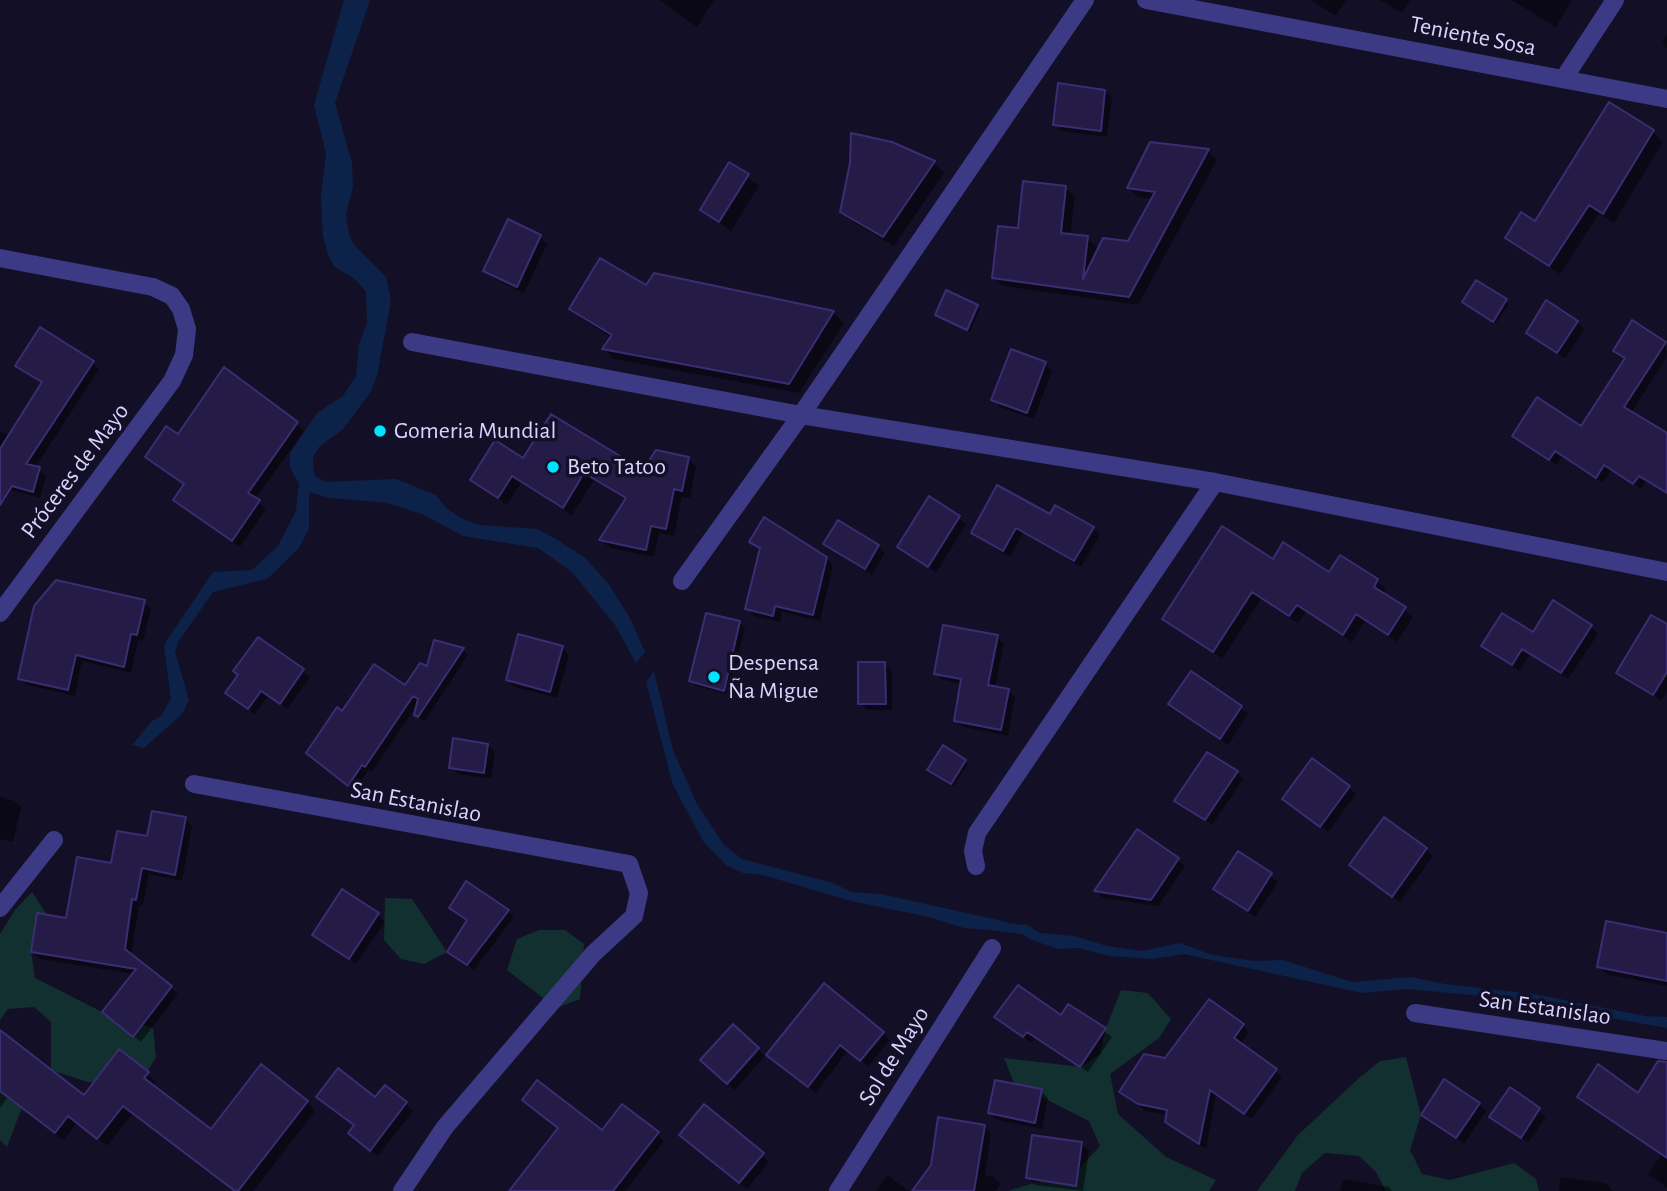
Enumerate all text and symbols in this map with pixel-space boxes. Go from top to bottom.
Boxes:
street label: Teniente Sosa [1408,10,1538,62]
street label: Próceres de Mayo [15,398,135,544]
place label: Gomeria Mundial [394,417,556,445]
marker: Gomeria Mundial [372,423,388,439]
place label: Beto Tatoo [567,453,666,481]
marker: Beto Tatoo [545,459,561,475]
place label: Despensa Ña Migue [728,649,819,705]
marker: Despensa Ña Migue [706,669,722,685]
street label: San Estanislao [348,775,484,829]
street label: San Estanislao [1477,984,1613,1032]
street label: Sol de Mayo [852,1001,936,1111]

